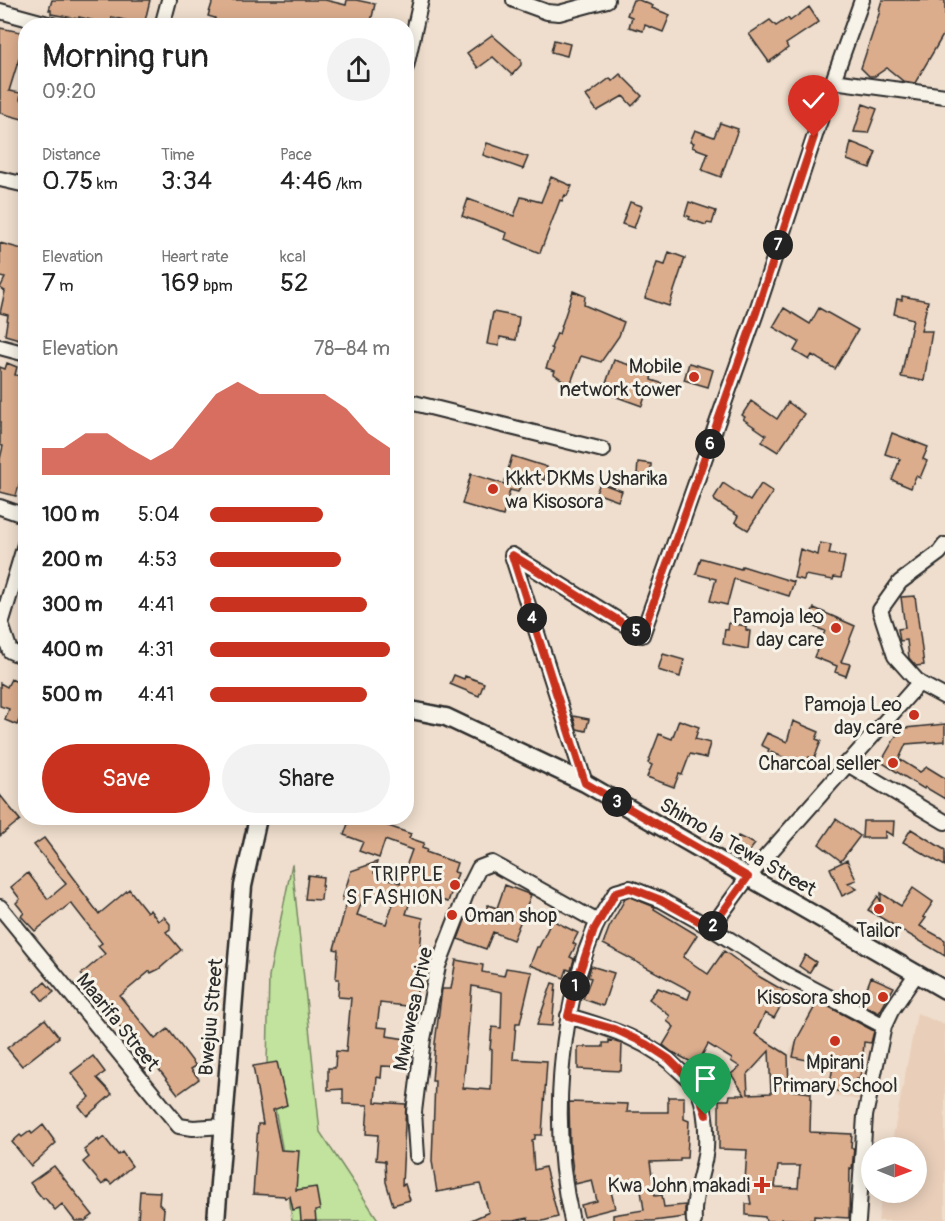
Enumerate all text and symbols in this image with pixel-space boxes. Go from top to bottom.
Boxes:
text: Morning run [42,36,209,77]
button: share [327,38,390,101]
pin [788,75,839,137]
text: 09:20 [42,79,96,104]
icon: check [797,84,830,117]
text: Distance [42,145,101,165]
text: Time [161,145,194,165]
text: Pace [280,145,312,165]
text: 0.75 [42,165,93,197]
text: 3:34 [161,165,212,197]
text: 4:46 [280,165,332,197]
text: km [93,174,118,194]
text: /km [332,174,362,194]
pin: 7 [763,230,793,260]
text: 7 [774,235,782,255]
text: Elevation [42,247,103,267]
text: Heart rate [161,247,228,267]
text: kcal [280,247,306,267]
text: 7 [42,267,56,299]
text: 169 [161,267,200,299]
text: 52 [280,267,309,299]
text: m [56,276,73,296]
text: bpm [200,276,233,296]
text: Elevation [42,336,118,361]
text: 78–84 m [314,336,390,361]
place label: Mobile network tower [560,354,682,402]
marker: Mobile network tower [687,370,701,384]
pin: 6 [695,429,725,459]
text: 6 [705,434,715,454]
place label: Kkkt DKMs Usharika wa Kisosora [505,466,668,514]
marker: Kkkt DKMs Usharika wa Kisosora [486,482,500,496]
text: 100 m [42,502,99,527]
text: 5:04 [138,502,179,527]
text: 200 m [42,547,103,572]
text: 4:53 [138,547,177,572]
text: 300 m [42,592,103,617]
text: 4:41 [138,592,174,617]
pin: 4 [517,603,547,633]
place label: Pamoja leo day care [732,604,824,652]
text: 4 [527,608,537,628]
pin: 5 [621,616,651,646]
text: 5 [632,621,640,641]
marker: Pamoja leo day care [829,621,843,635]
text: 400 m [42,637,103,662]
text: 4:31 [138,637,174,662]
text: 500 m [42,682,102,707]
text: 4:41 [138,682,174,707]
place label: Pamoja Leo day care [804,692,902,740]
marker: Pamoja Leo day care [907,708,921,722]
button: Save [42,744,210,813]
button: Share [222,744,390,813]
place label: Charcoal seller [758,751,881,776]
marker: Charcoal seller [886,756,900,770]
pin: 3 [602,787,632,817]
text: 3 [613,792,621,812]
street label: Shimo la Tewa Street [655,792,822,902]
place label: TRIPPLE S FASHION [346,862,443,910]
marker: TRIPPLE S FASHION [448,878,462,892]
marker: Tailor [872,902,886,916]
place label: Oman shop [464,903,558,928]
marker: Oman shop [445,908,459,922]
pin: 2 [698,911,728,941]
text: 2 [709,916,717,936]
place label: Tailor [856,918,902,943]
street label: Mwawesa Drive [388,945,438,1073]
street label: Bwejuu Street [193,956,229,1077]
street label: Maarifa Street [71,968,166,1077]
pin: 1 [560,971,590,1001]
text: 1 [572,976,578,996]
place label: Kisosora shop [757,985,871,1010]
marker: Kisosora shop [876,990,890,1004]
marker: Mpirani Primary School [828,1034,842,1048]
place label: Mpirani Primary School [772,1050,898,1098]
pin [680,1053,731,1115]
icon: arrive [689,1062,722,1095]
north arrow [861,1137,927,1203]
map controls [861,1137,927,1203]
place label: Kwa John makadi [607,1173,750,1198]
marker: Kwa John makadi [755,1178,769,1192]

